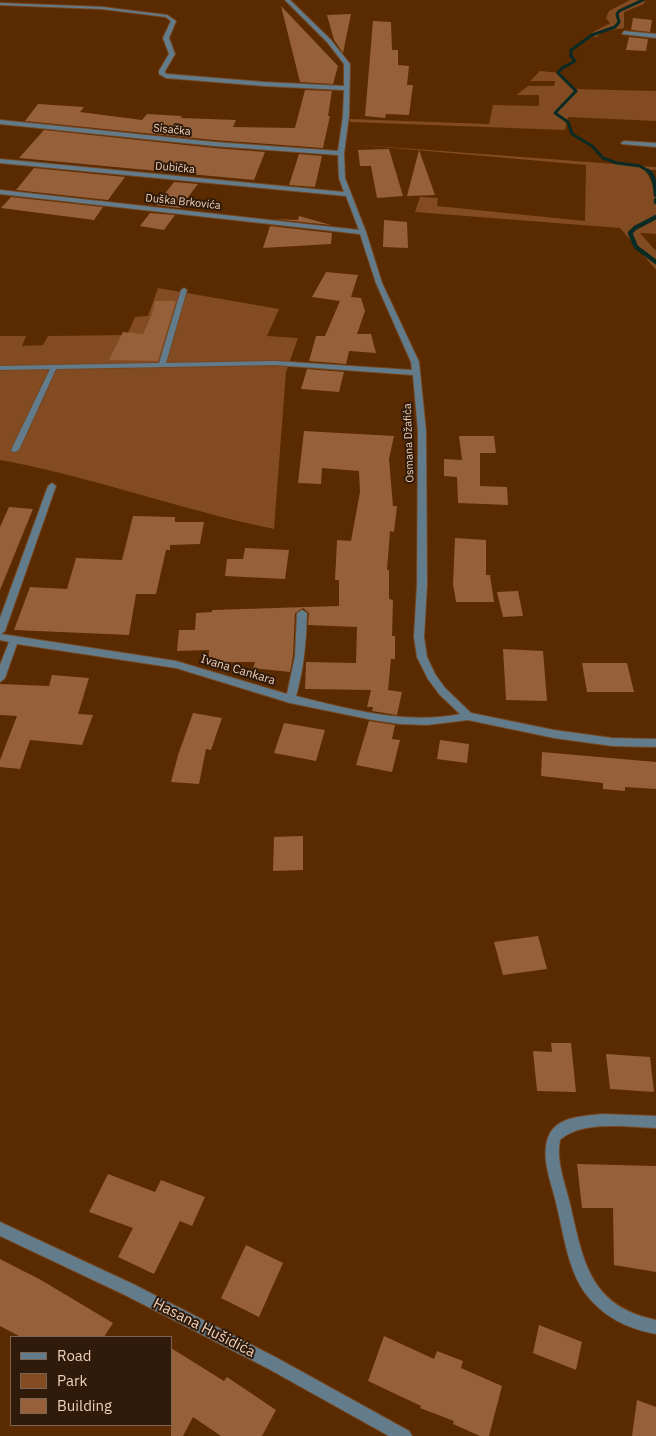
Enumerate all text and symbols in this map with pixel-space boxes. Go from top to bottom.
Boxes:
street label: Sisačka [153,121,191,139]
street label: Dubička [155,160,195,176]
street label: Duška Brkovića [145,191,221,213]
street label: Osmana Džafića [401,403,417,483]
street label: Ivana Cankara [199,652,277,688]
street label: Hasana Hušidića [150,1295,258,1361]
legend [10,1336,172,1426]
text: Road [57,1346,92,1365]
text: Park [57,1371,87,1390]
text: Building [57,1396,112,1415]

